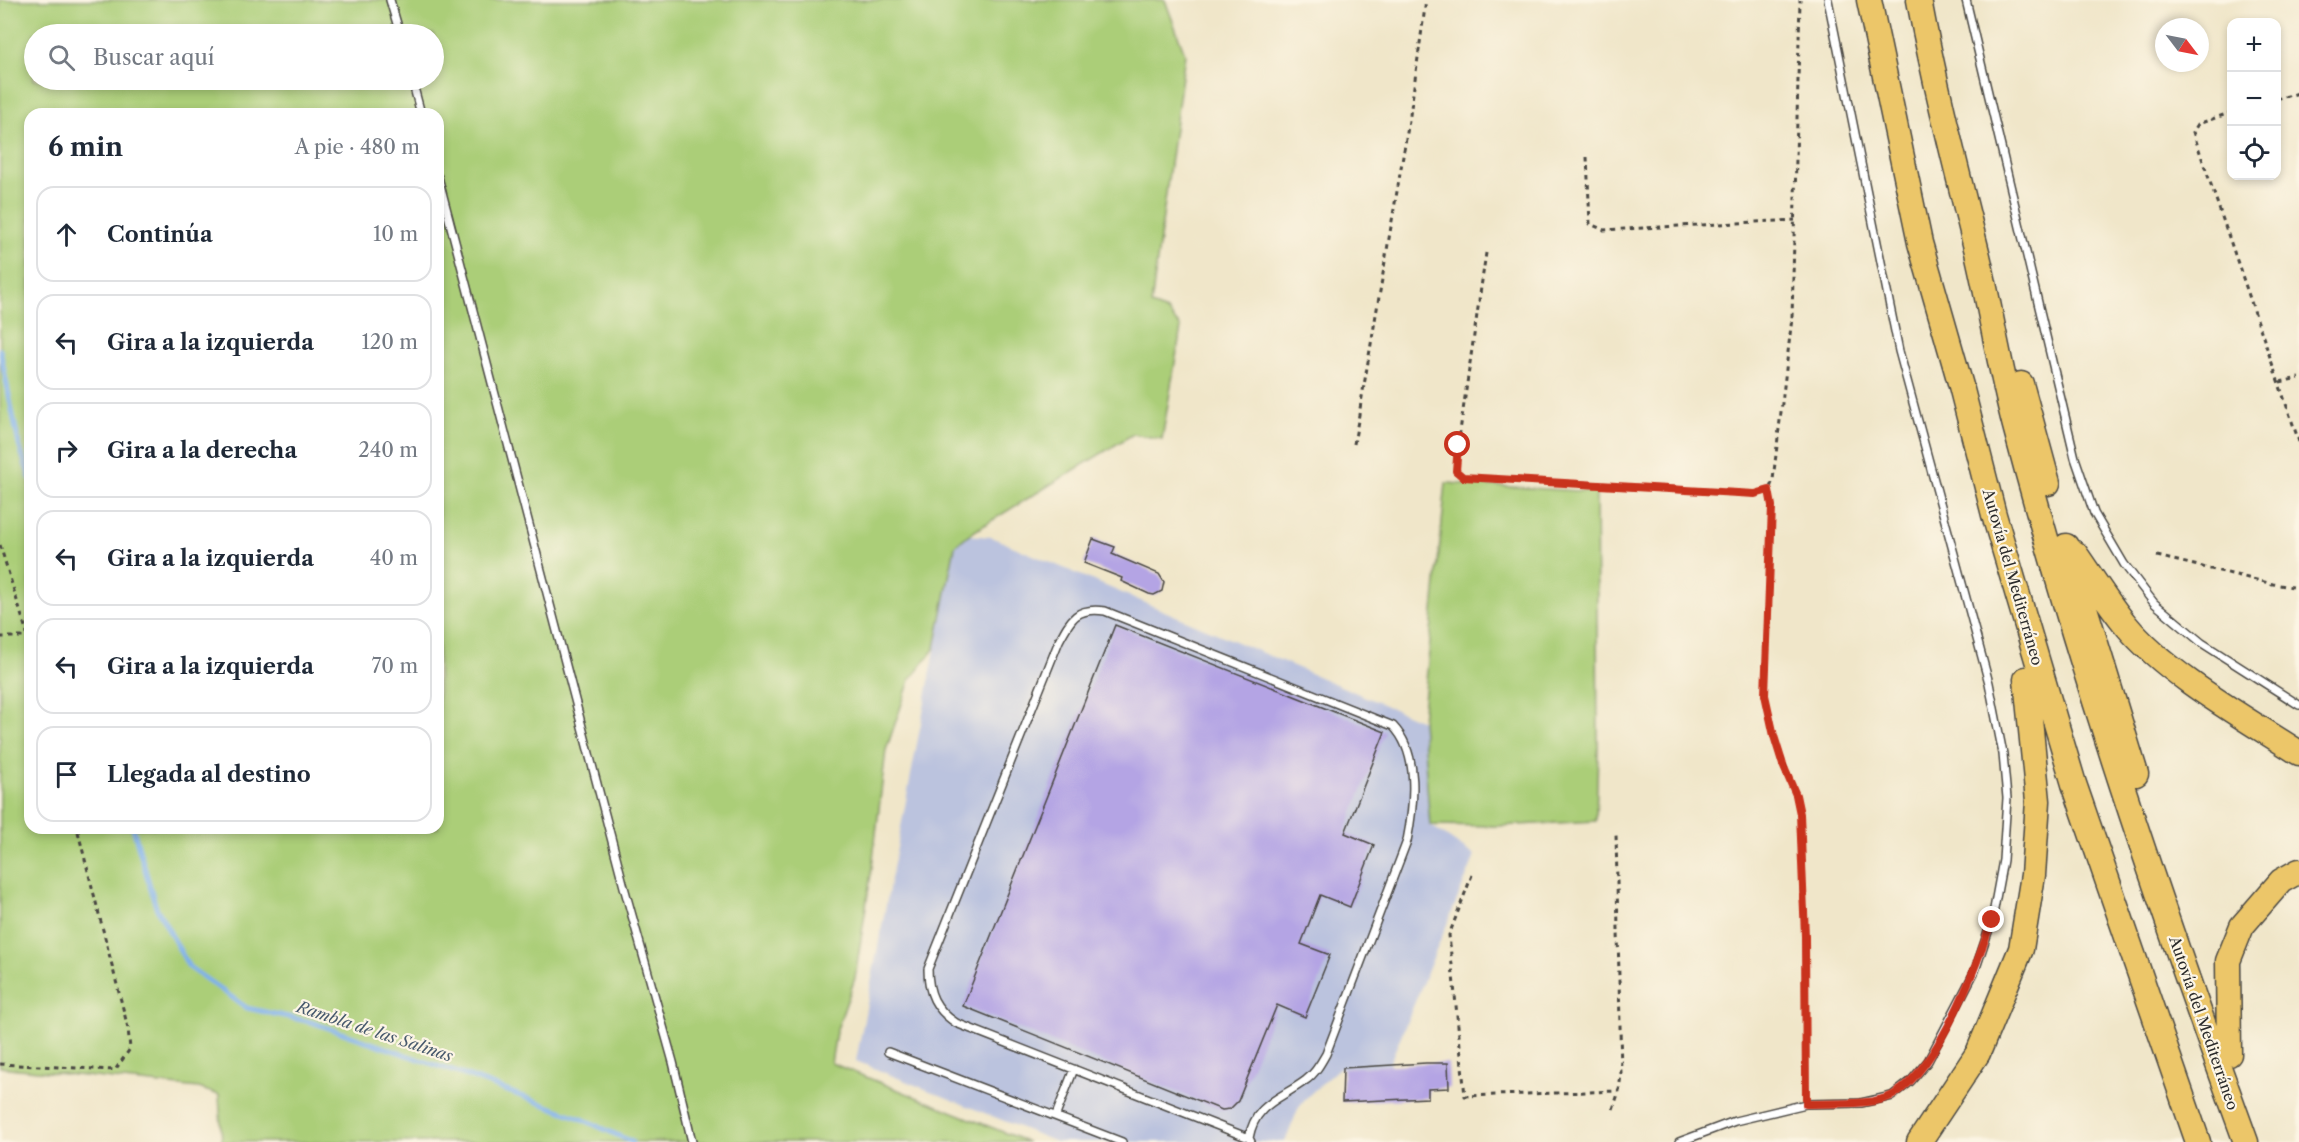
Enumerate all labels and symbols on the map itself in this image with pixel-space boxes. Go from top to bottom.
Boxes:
north arrow [2155,18,2209,72]
route start [1444,431,1470,457]
street label: Autovía del Mediterráneo [1978,486,2047,667]
route end [1978,906,2004,932]
street label: Autovía del Mediterráneo [2165,933,2243,1112]
water label: Rambla de las Salinas [293,996,456,1066]

